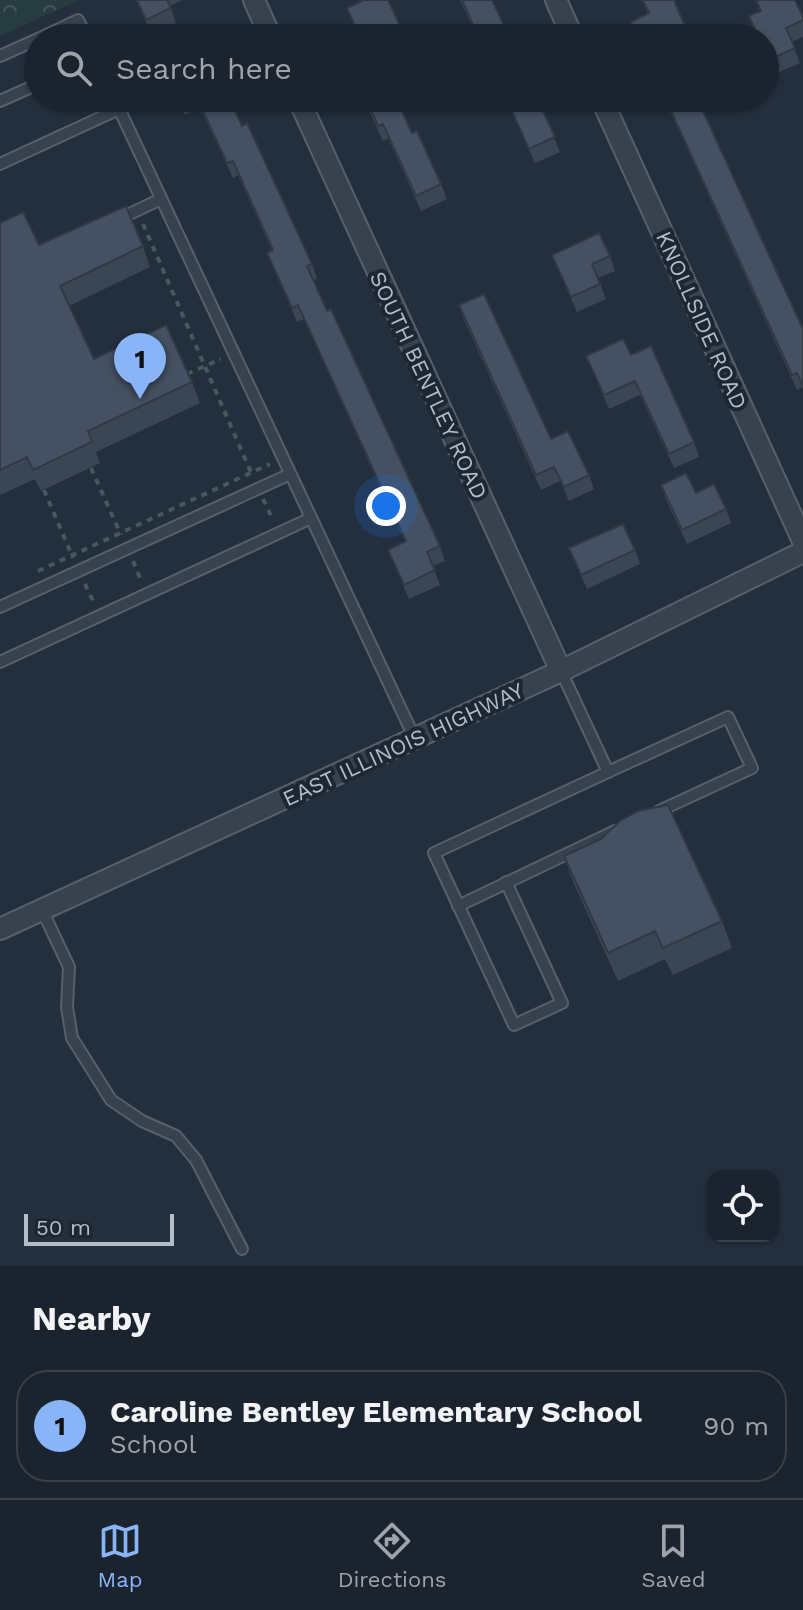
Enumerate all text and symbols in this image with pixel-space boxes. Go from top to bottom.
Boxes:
search box [24,24,779,112]
icon: search [52,46,96,90]
text: Search here [116,51,292,86]
street label: KNOLLSIDE ROAD [651,227,752,413]
street label: SOUTH BENTLEY ROAD [365,267,492,503]
pin: 1 [114,333,166,399]
your location [366,486,406,526]
street label: EAST ILLINOIS HIGHWAY [279,677,528,811]
map controls [707,1170,779,1242]
button: locate [707,1170,779,1242]
scale bar [24,1210,174,1246]
text: 50 m [36,1215,91,1240]
text: Nearby [32,1298,151,1338]
text: Caroline Bentley Elementary School [110,1394,642,1429]
text: 1 [54,1411,66,1441]
text: 90 m [703,1411,769,1441]
text: School [110,1429,196,1459]
tab: Map [98,1519,142,1592]
tab: Directions [338,1519,446,1592]
tab: Saved [642,1519,705,1592]

